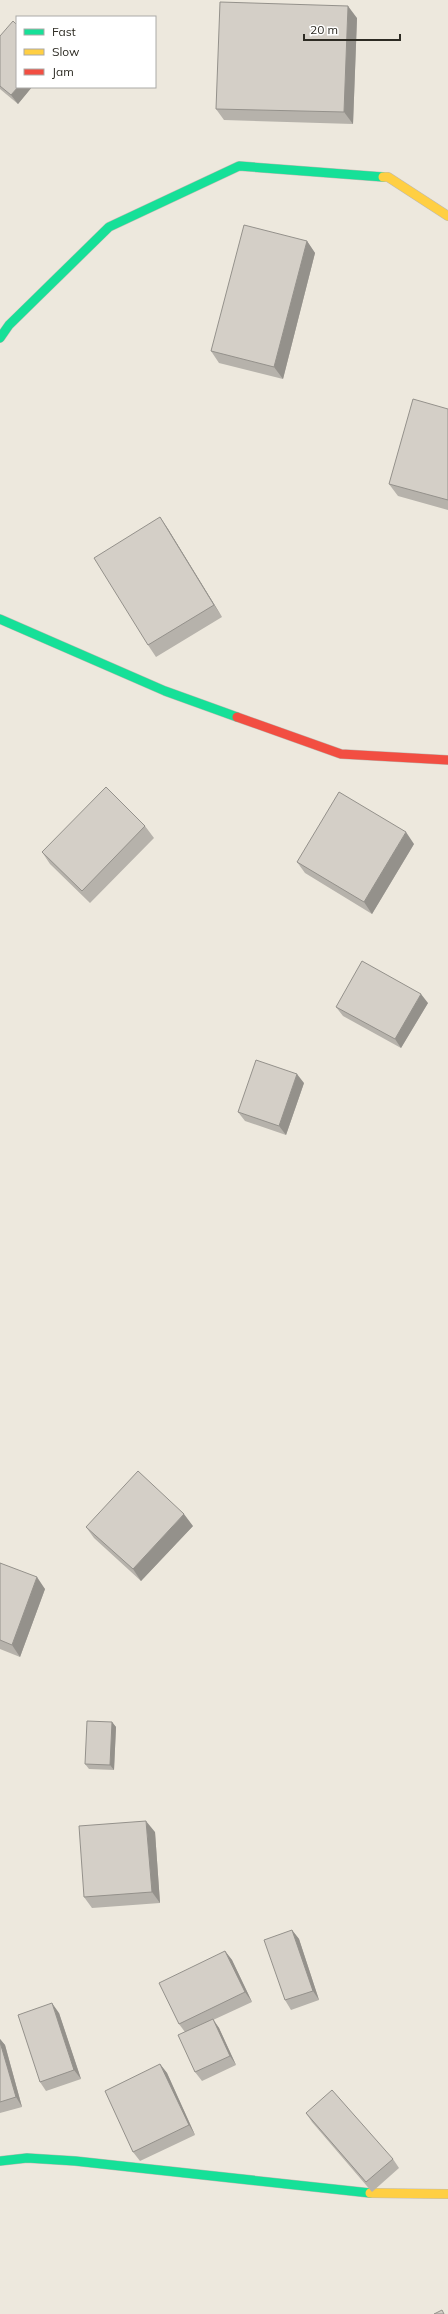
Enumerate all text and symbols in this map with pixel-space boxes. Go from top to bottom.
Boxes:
legend [16,16,156,88]
scale bar [304,16,400,42]
text: 20 m [310,22,338,37]
text: Fast [52,24,76,39]
text: Slow [52,44,80,59]
text: Jam [52,64,74,79]

